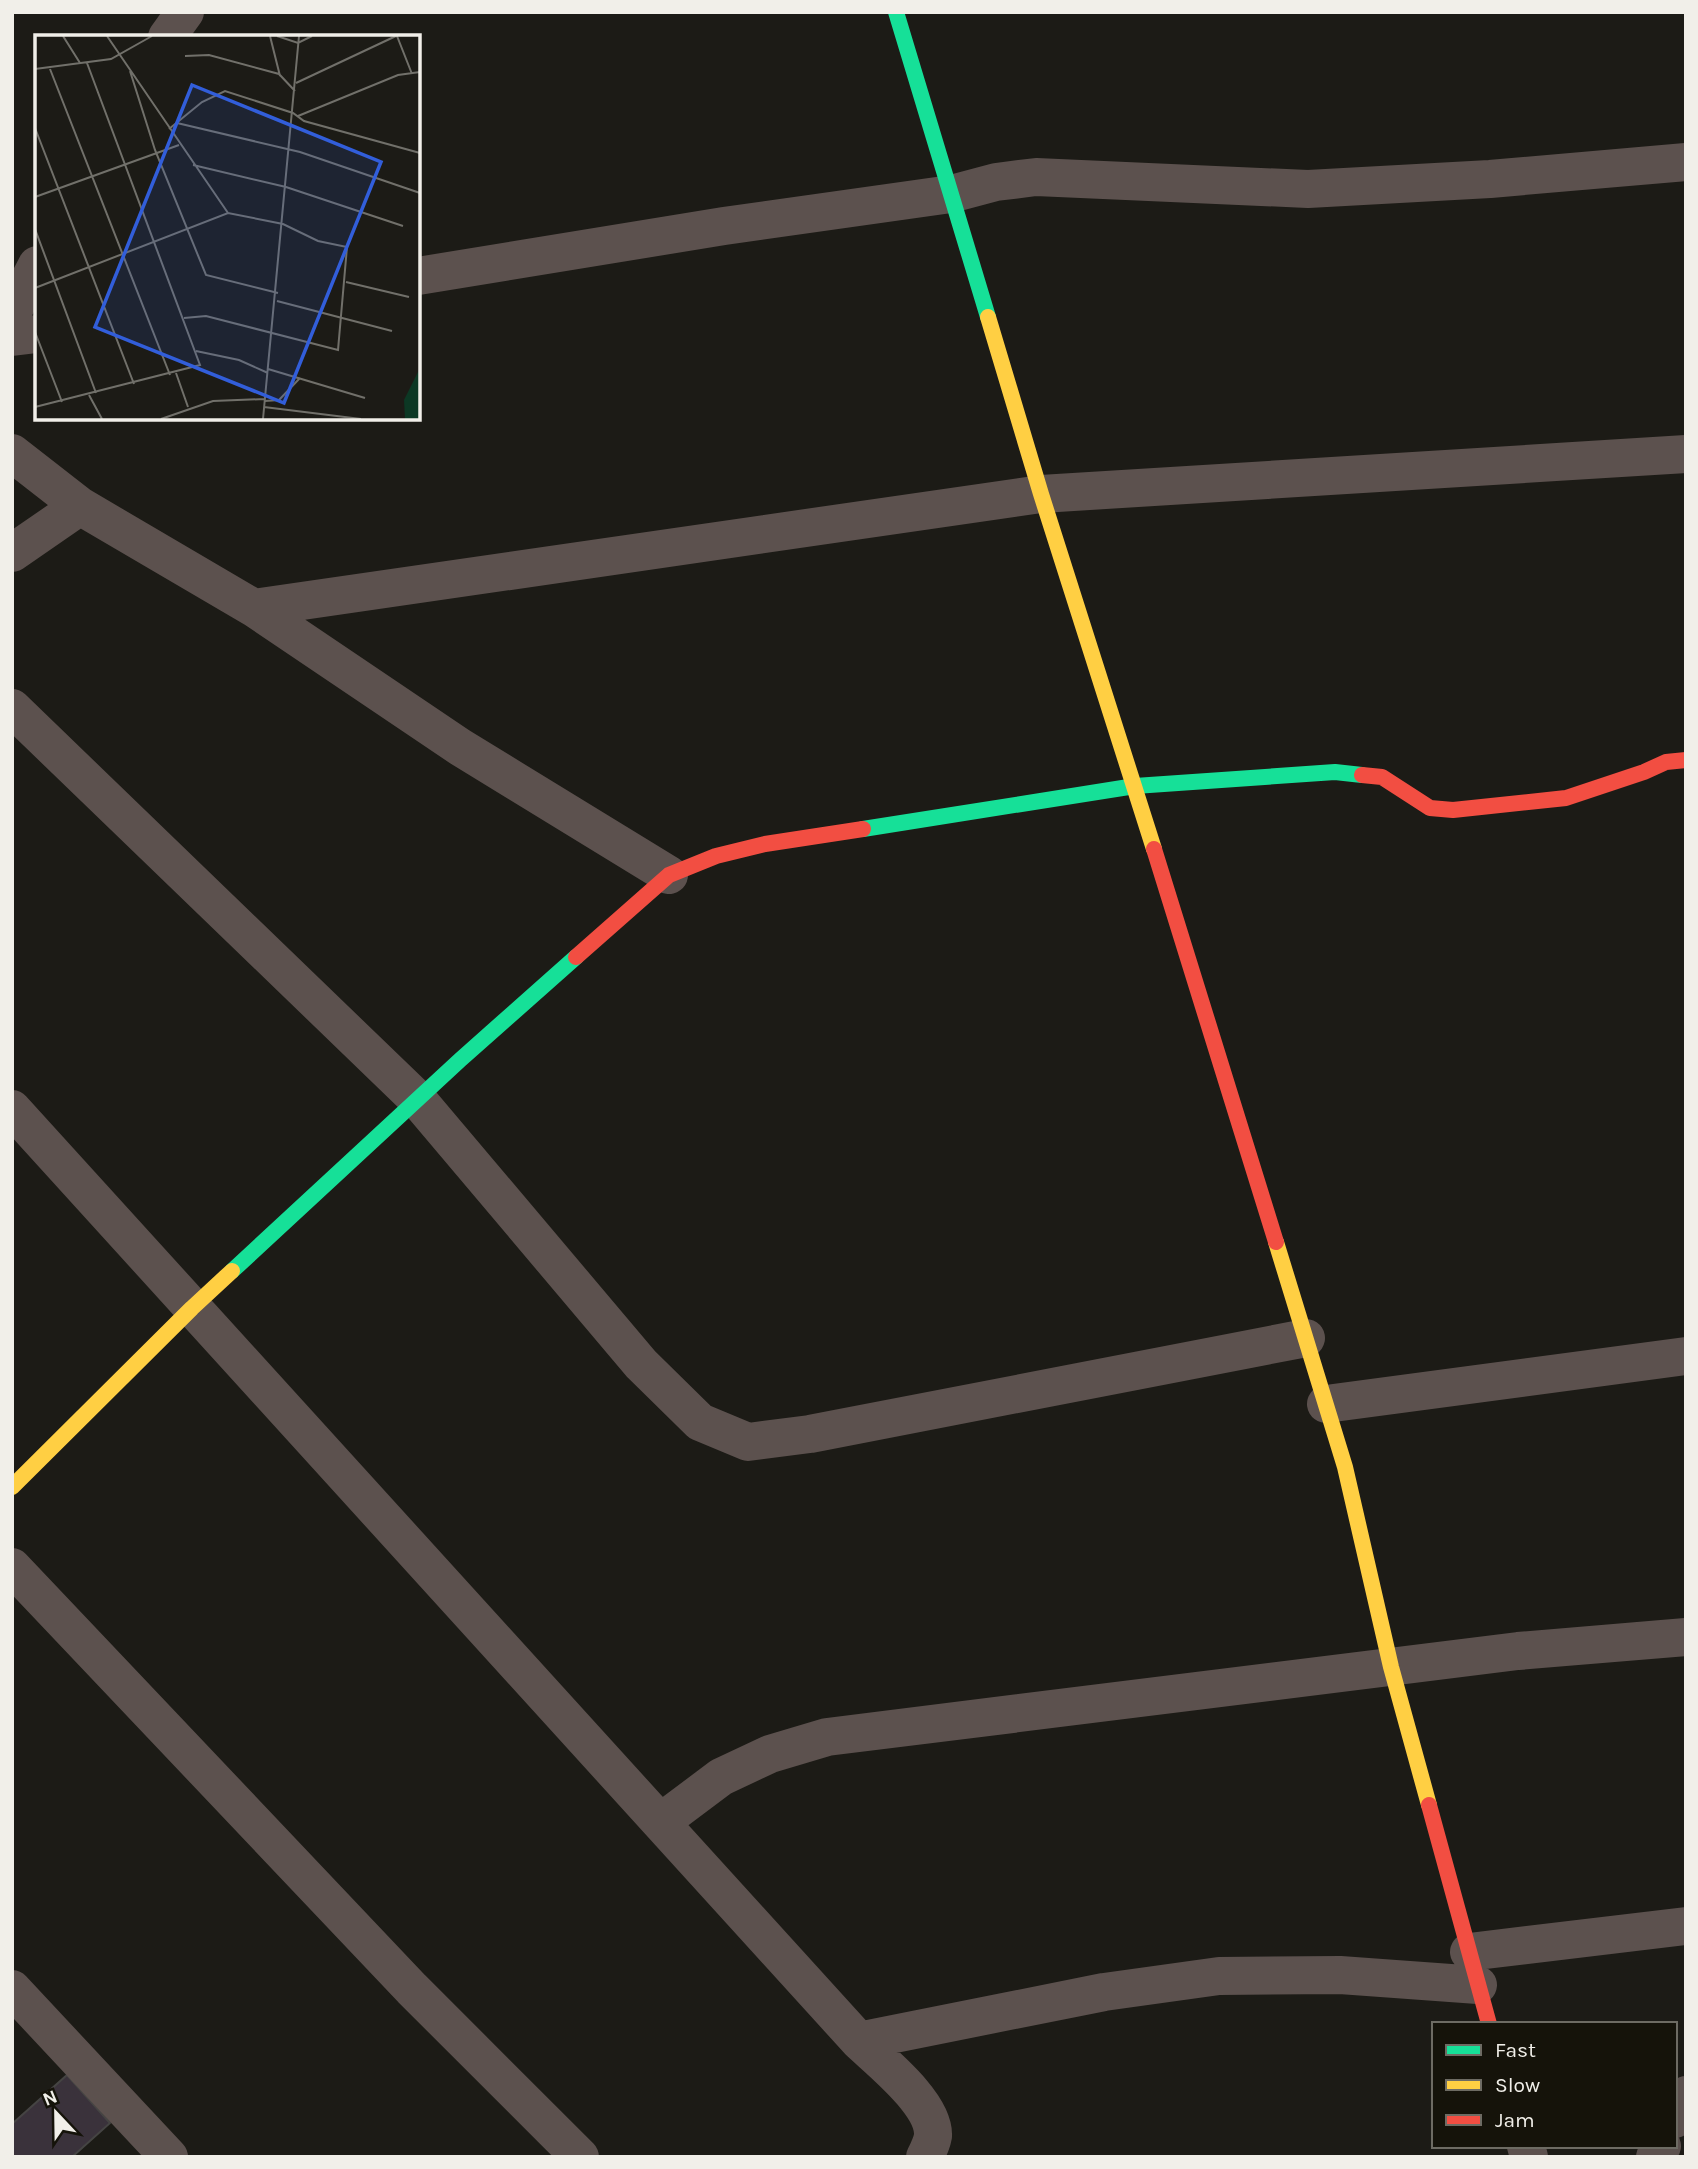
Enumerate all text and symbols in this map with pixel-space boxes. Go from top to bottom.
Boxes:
inset map [35,35,420,420]
legend [1432,2022,1677,2148]
text: Fast [1495,2038,1536,2062]
text: Slow [1495,2073,1540,2097]
north arrow [21,2078,91,2148]
text: N [40,2085,60,2111]
text: Jam [1495,2108,1535,2132]

